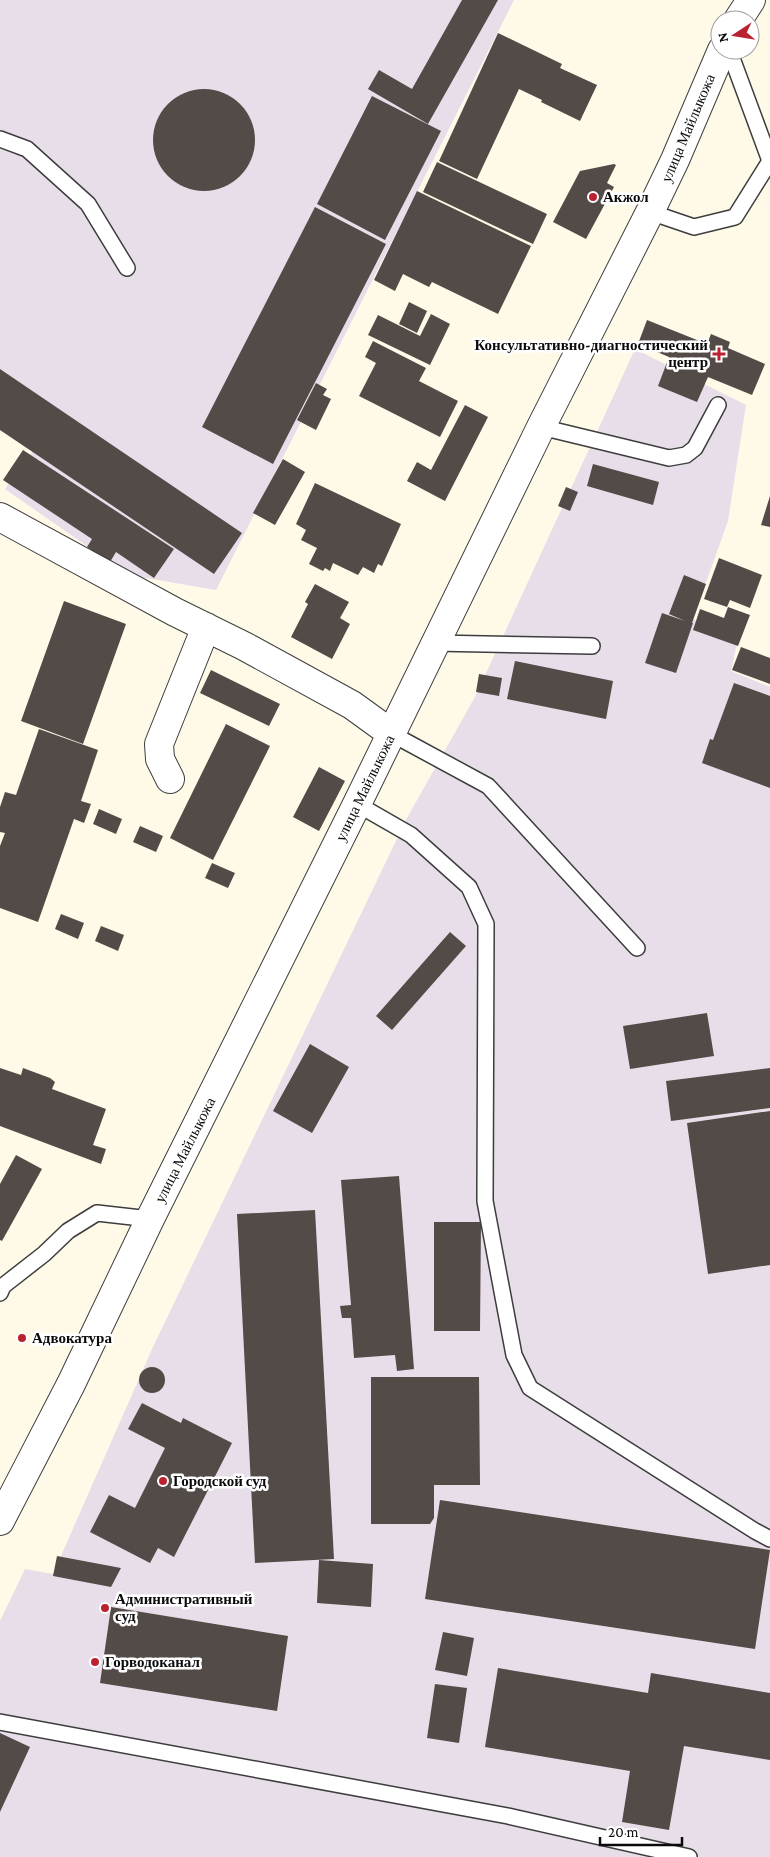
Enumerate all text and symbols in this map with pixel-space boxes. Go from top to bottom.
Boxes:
north arrow [710,10,760,60]
text: N [713,31,731,44]
street label: улица Майлыкожа [658,71,718,185]
place label: Акжол [603,189,649,205]
marker: Акжол [587,191,599,203]
place label: Консультативно-диагностический центр [474,337,708,370]
marker: Консультативно-диагностический центр [712,347,726,361]
street label: улица Майлыкожа [332,732,398,844]
street label: улица Майлыкожа [152,1094,219,1205]
place label: Адвокатура [32,1330,112,1346]
marker: Адвокатура [16,1332,28,1344]
place label: Городской суд [173,1473,267,1489]
marker: Городской суд [157,1475,169,1487]
place label: Административный суд [115,1591,253,1624]
marker: Административный суд [99,1602,111,1614]
place label: Горводоканал [105,1654,200,1670]
marker: Горводоканал [89,1656,101,1668]
scale bar [600,1814,682,1846]
text: 20 m [608,1824,639,1840]

